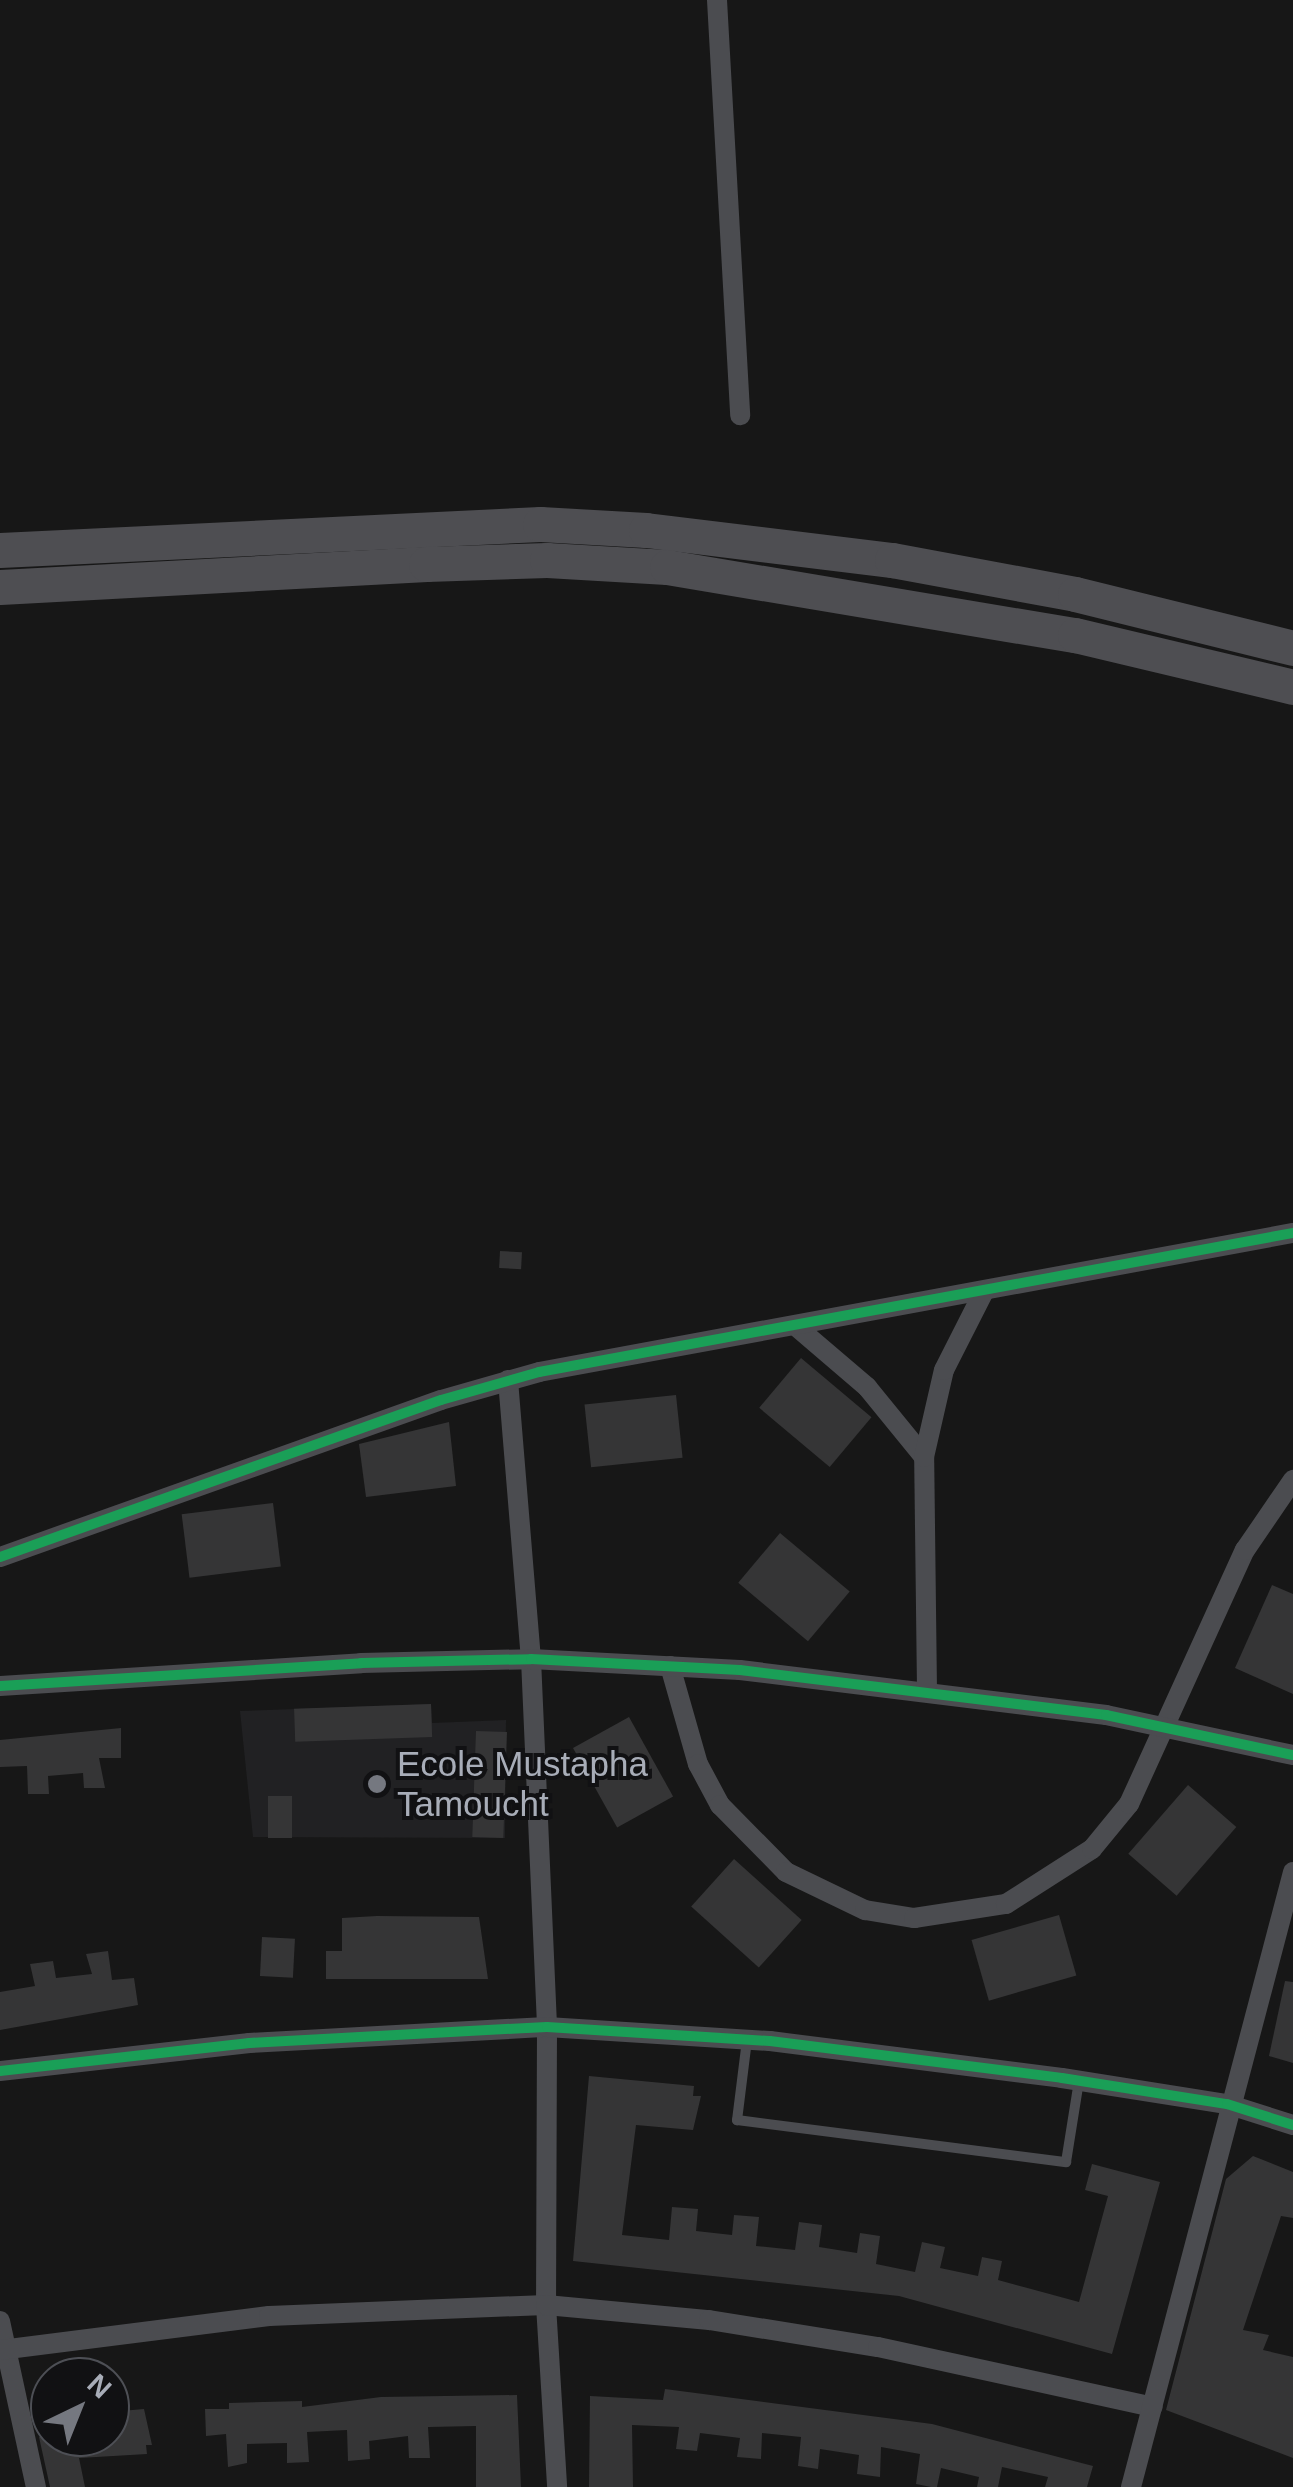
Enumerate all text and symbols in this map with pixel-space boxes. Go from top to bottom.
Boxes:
place label: Ecole Mustapha Tamoucht [397,1743,648,1825]
marker: Ecole Mustapha Tamoucht [366,1773,388,1795]
north arrow [30,2357,130,2457]
text: N [81,2368,117,2404]

